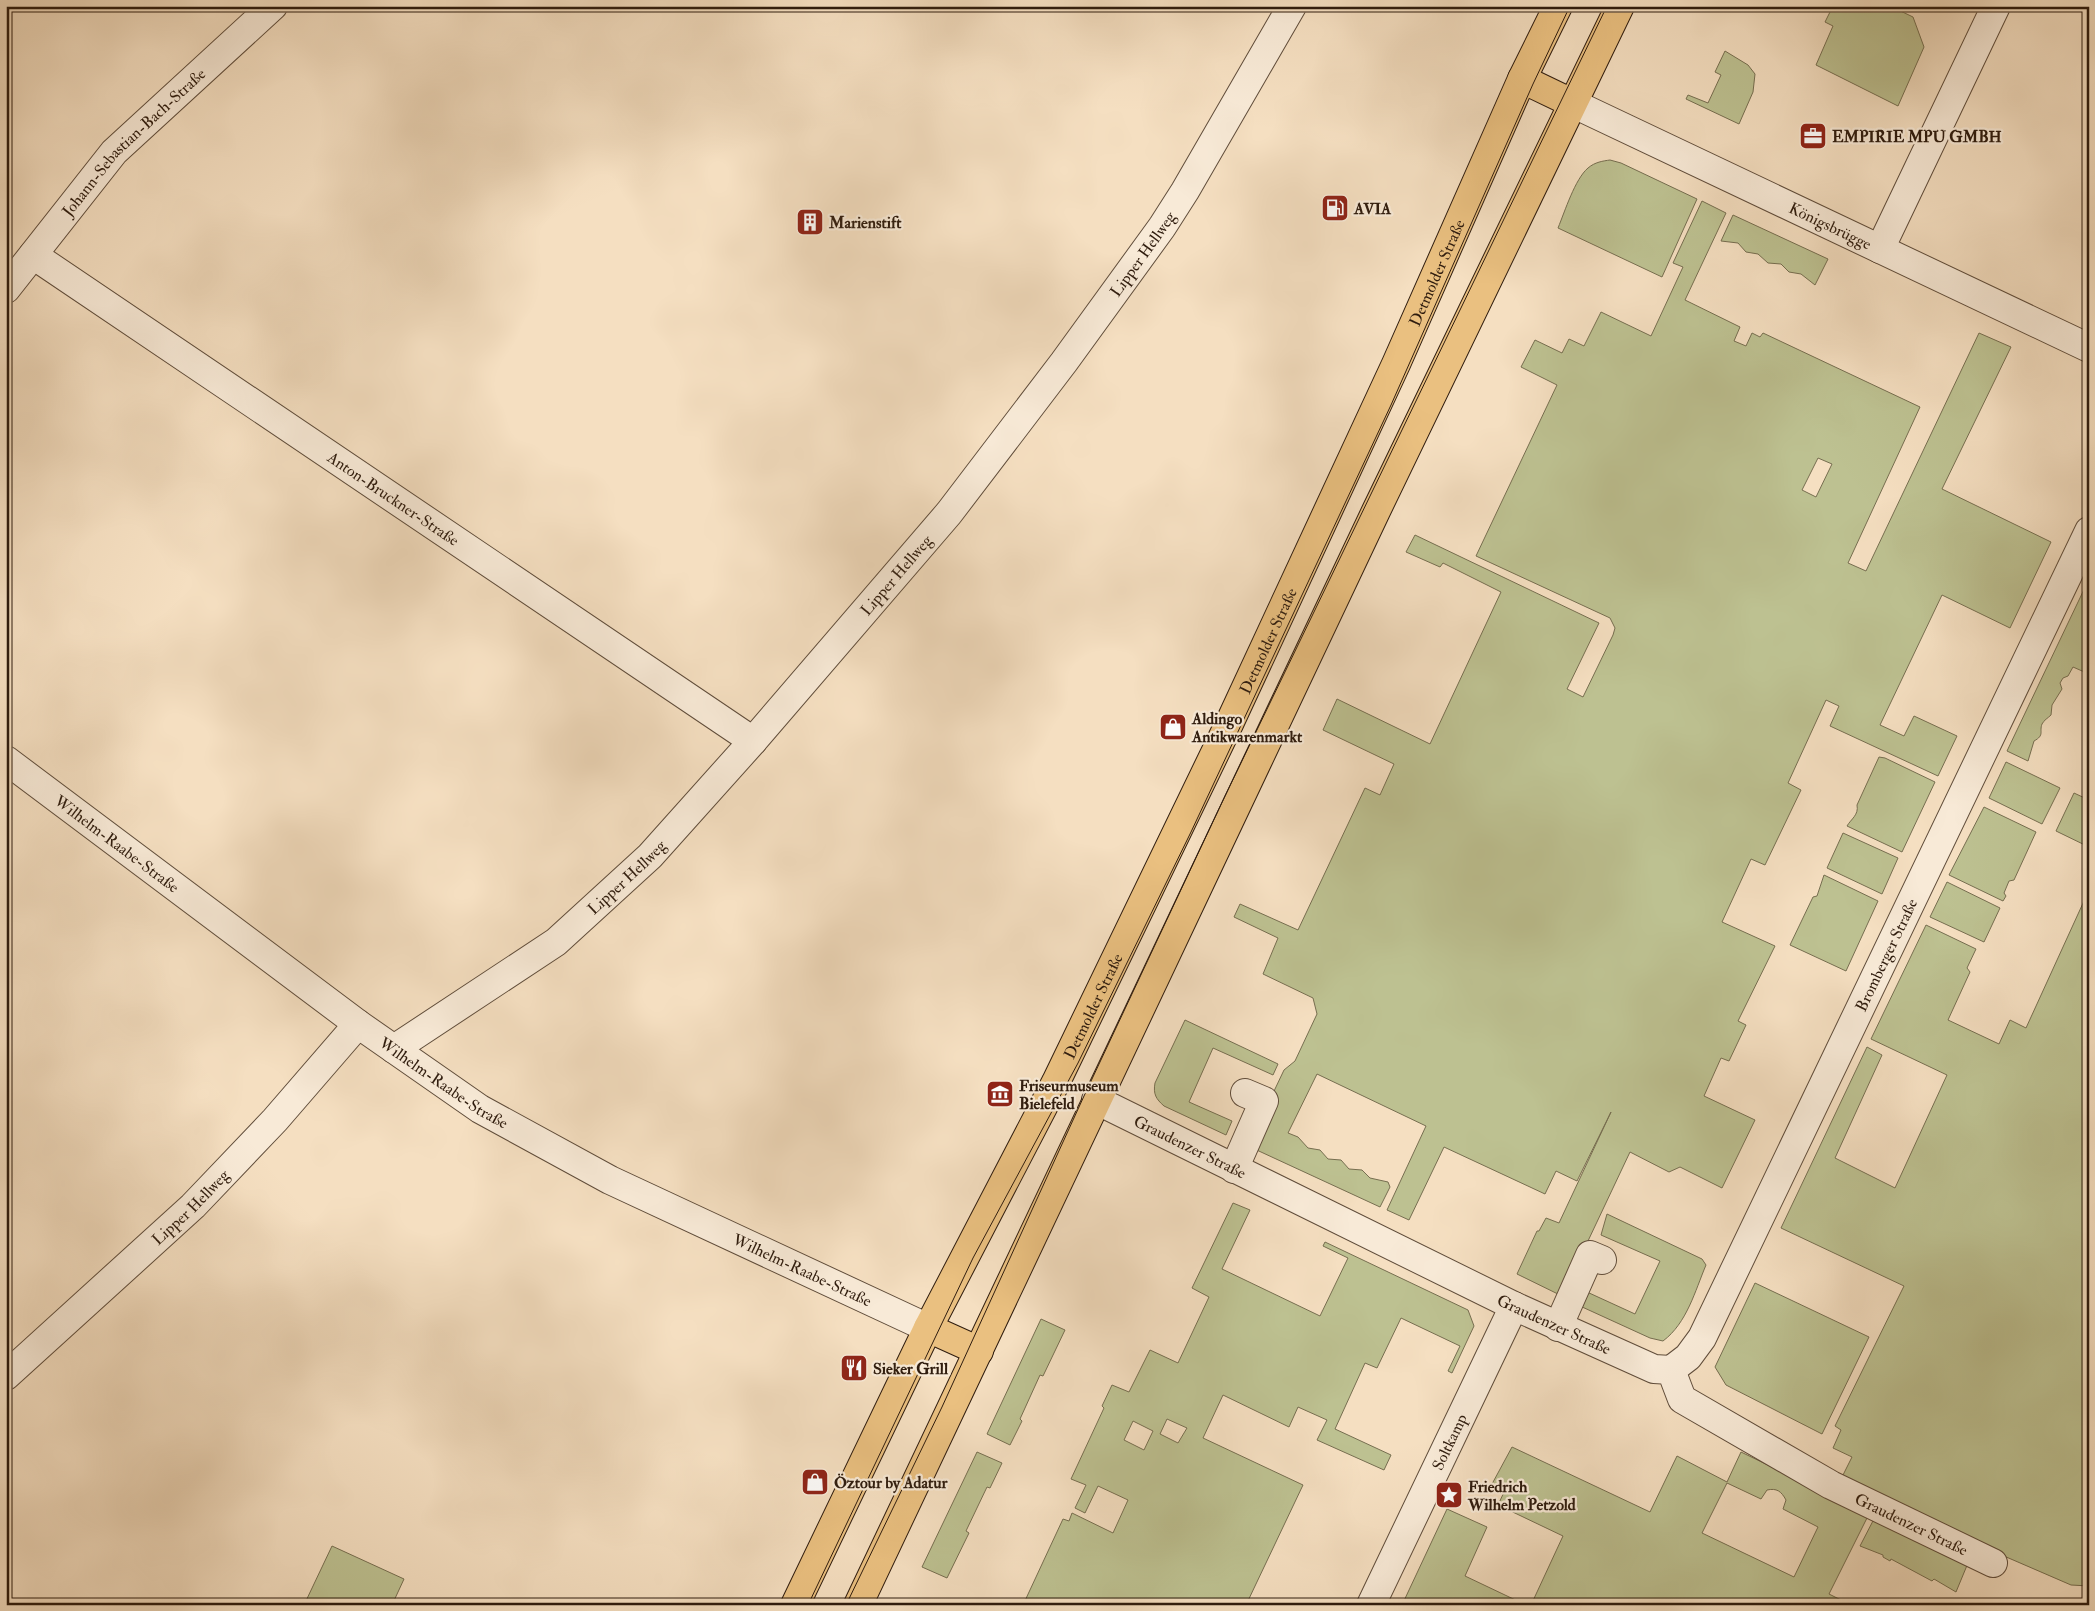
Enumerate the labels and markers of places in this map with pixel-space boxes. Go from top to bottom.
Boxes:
office icon: EMPIRIE MPU GMBH [1798,121,1828,151]
place label: EMPIRIE MPU GMBH [1832,127,2002,147]
fuel station icon: AVIA [1320,193,1350,223]
place label: AVIA [1353,199,1392,219]
building icon: Marienstift [795,207,825,237]
place label: Marienstift [828,213,902,233]
place label: Aldingo Antikwarenmarkt [1191,709,1303,747]
shop icon: Aldingo Antikwarenmarkt [1158,712,1188,742]
place label: Friseurmuseum Bielefeld [1019,1076,1119,1114]
museum icon: Friseurmuseum Bielefeld [985,1079,1015,1109]
restaurant icon: Sieker Grill [839,1353,869,1383]
place label: Sieker Grill [873,1359,949,1379]
shop icon: Öztour by Adatur [800,1467,830,1497]
place label: Öztour by Adatur [834,1473,948,1494]
place label: Friedrich Wilhelm Petzold [1467,1477,1576,1515]
place icon: Friedrich Wilhelm Petzold [1434,1480,1464,1510]

